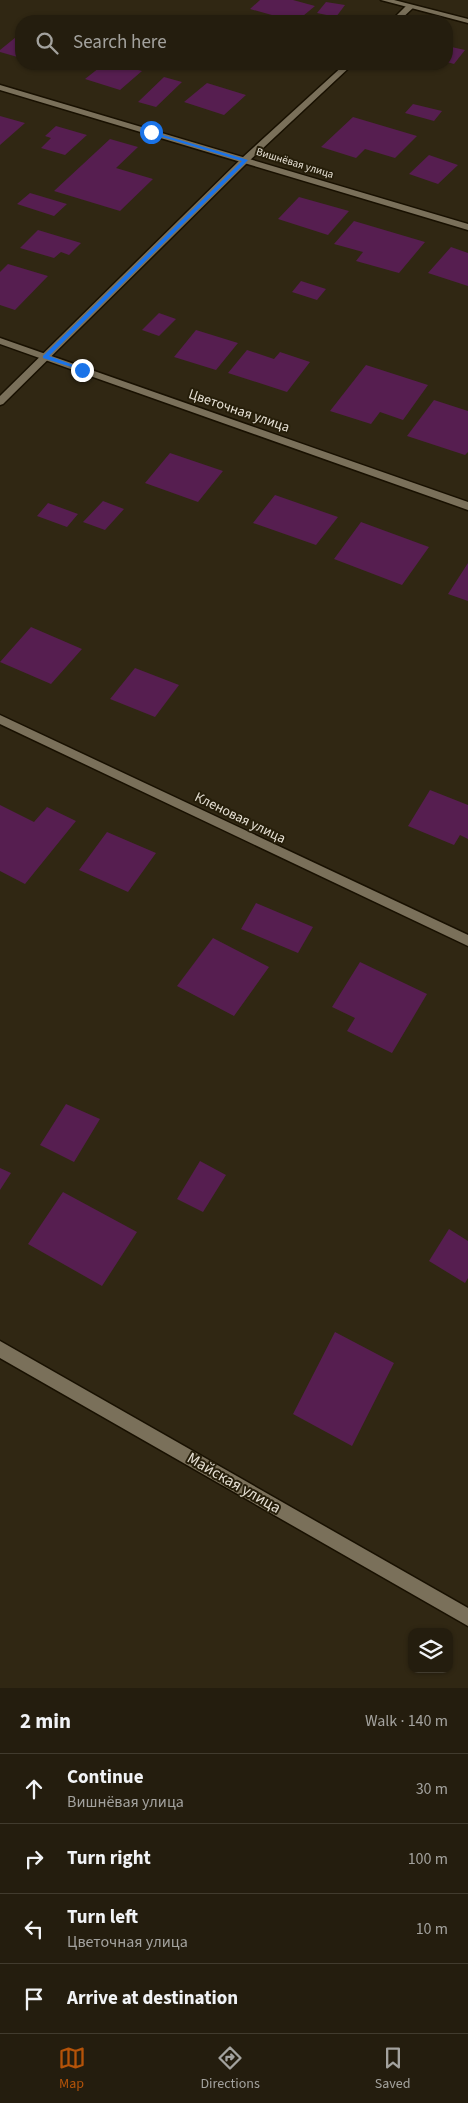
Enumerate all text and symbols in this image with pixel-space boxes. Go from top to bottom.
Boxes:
search box [15,15,453,70]
icon: search [33,29,61,57]
text: Search here [73,29,167,56]
route start [140,121,163,144]
street label: Вишнёвая улица [254,144,336,182]
route end [71,359,94,382]
street label: Цветочная улица [186,384,292,438]
street label: Кленовая улица [191,787,289,849]
street label: Майская улица [183,1447,285,1519]
map controls [408,1628,453,1673]
button: layers [408,1628,453,1673]
text: 2 min [20,1706,71,1736]
text: Walk · 140 m [365,1710,448,1732]
text: Continue [67,1764,144,1791]
icon: ahead [20,1775,48,1803]
text: 30 m [416,1778,448,1800]
text: Вишнёвая улица [67,1791,184,1813]
icon: right [20,1845,48,1873]
text: Turn right [67,1845,151,1872]
text: 100 m [408,1848,448,1870]
text: Turn left [67,1904,138,1931]
icon: left [20,1915,48,1943]
text: 10 m [416,1918,448,1940]
text: Цветочная улица [67,1931,188,1953]
icon: arrive [20,1985,48,2013]
text: Arrive at destination [67,1985,238,2012]
tab: Map [58,2044,86,2094]
tab: Directions [201,2044,260,2094]
tab: Saved [375,2044,410,2094]

